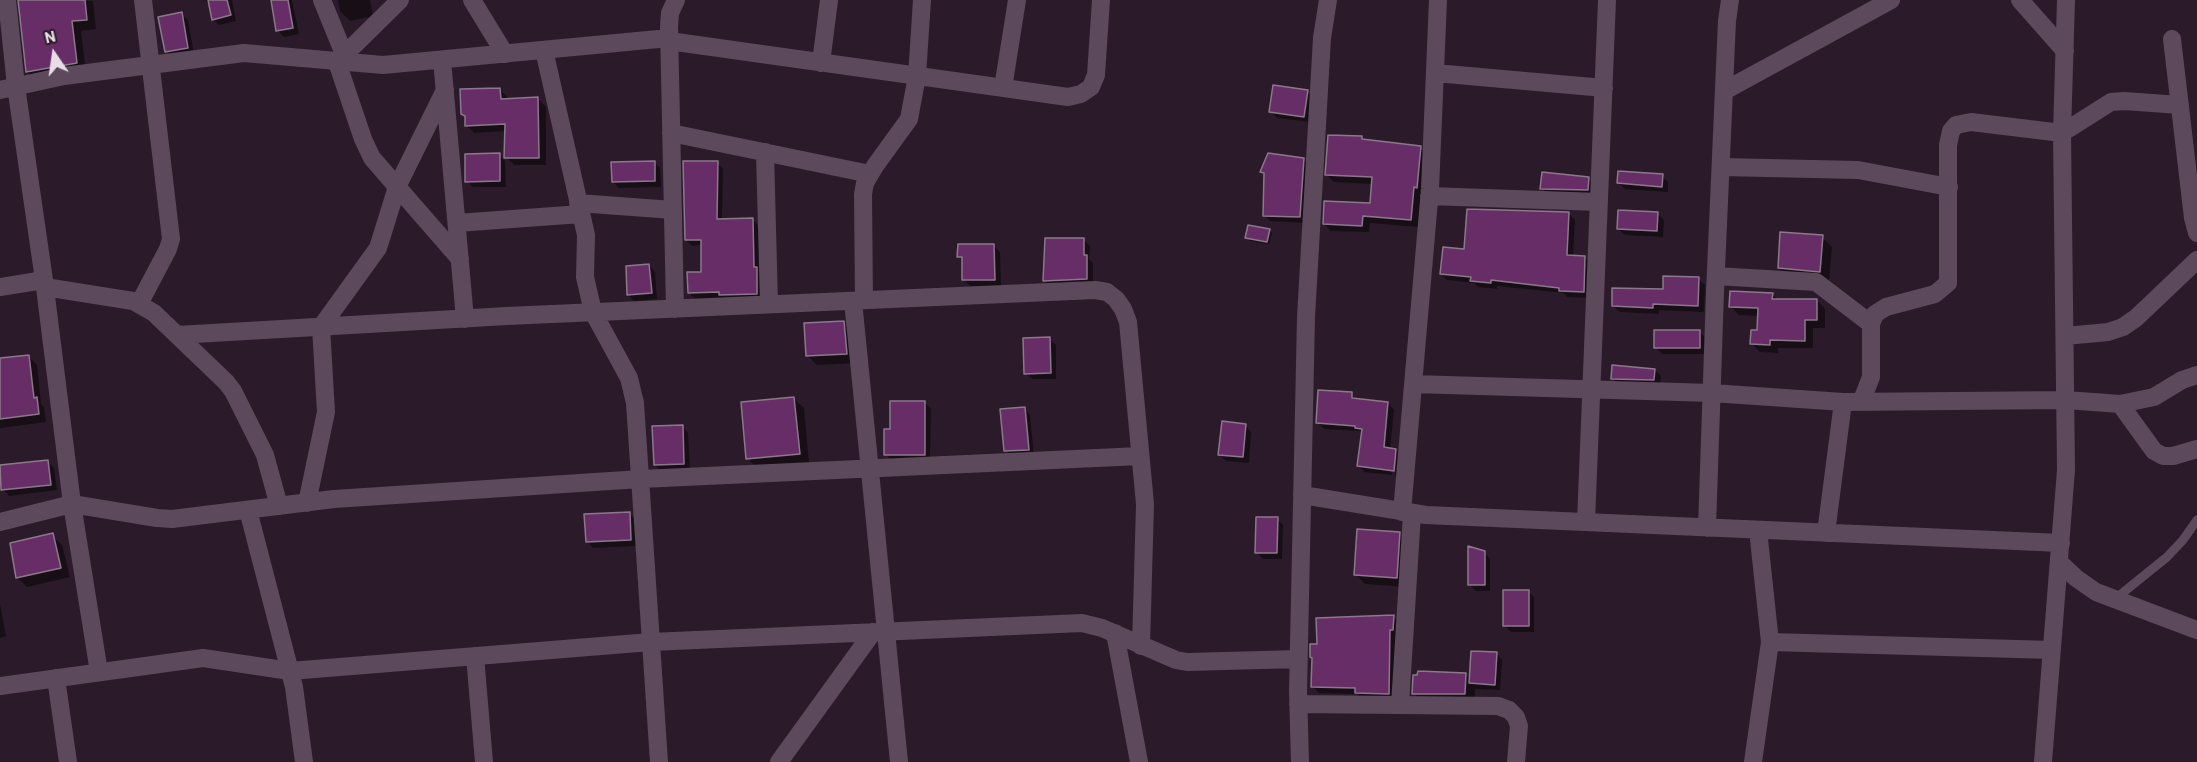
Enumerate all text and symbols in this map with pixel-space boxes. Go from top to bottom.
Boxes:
north arrow [24,24,84,84]
text: N [43,26,57,46]

